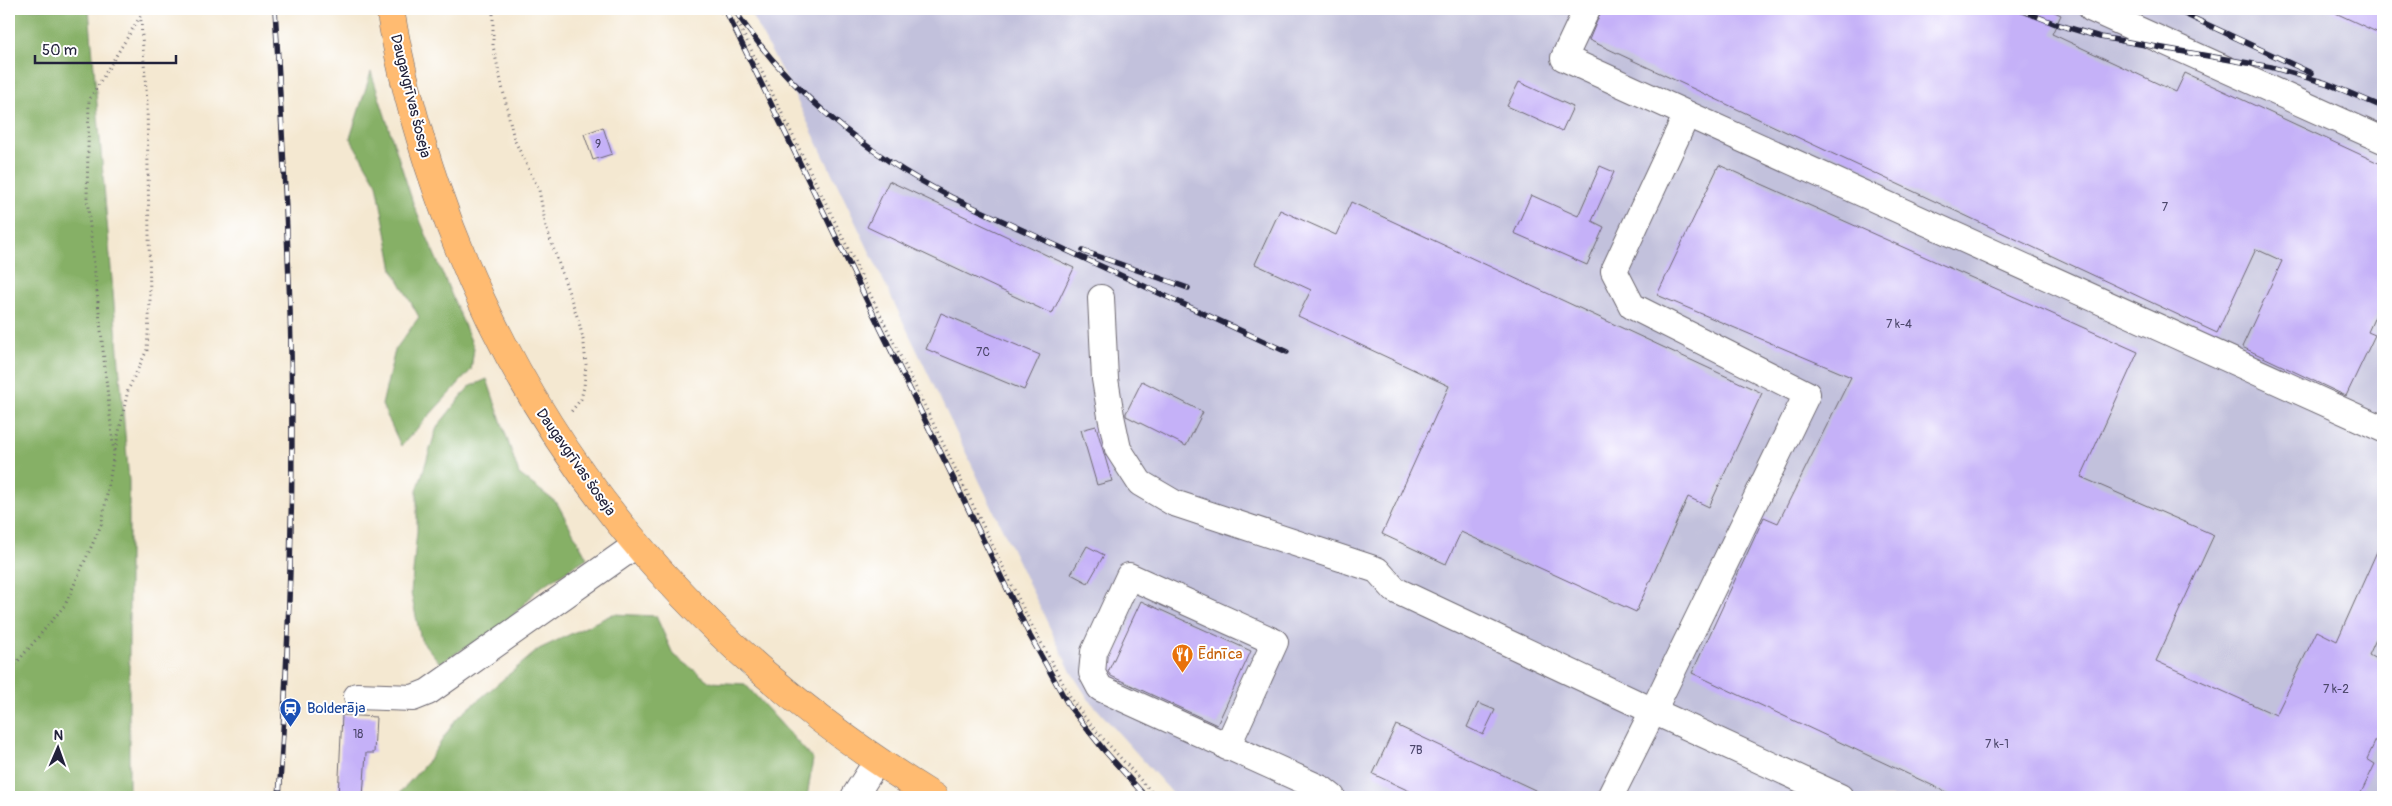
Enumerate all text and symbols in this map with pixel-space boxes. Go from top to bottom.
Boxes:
scale bar [35,32,176,64]
street label: Daugavgrīvas šoseja [386,32,435,160]
text: 50 m [42,41,77,60]
house number: 9 [595,137,601,152]
house number: 7 [2162,200,2169,215]
house number: 7 k-4 [1886,317,1912,332]
house number: 7C [976,345,990,360]
street label: Daugavgrīvas šoseja [532,405,620,520]
restaurant icon: Ēdnīca [1170,642,1194,673]
place label: Ēdnīca [1198,645,1243,664]
house number: 7 k-2 [2323,682,2349,697]
station icon: Bolderāja [279,696,303,727]
place label: Bolderāja [307,699,366,718]
north arrow [32,724,82,774]
text: N [53,727,63,744]
house number: 18 [353,727,363,742]
house number: 7 k-1 [1985,737,2009,752]
house number: 7B [1409,743,1423,758]

